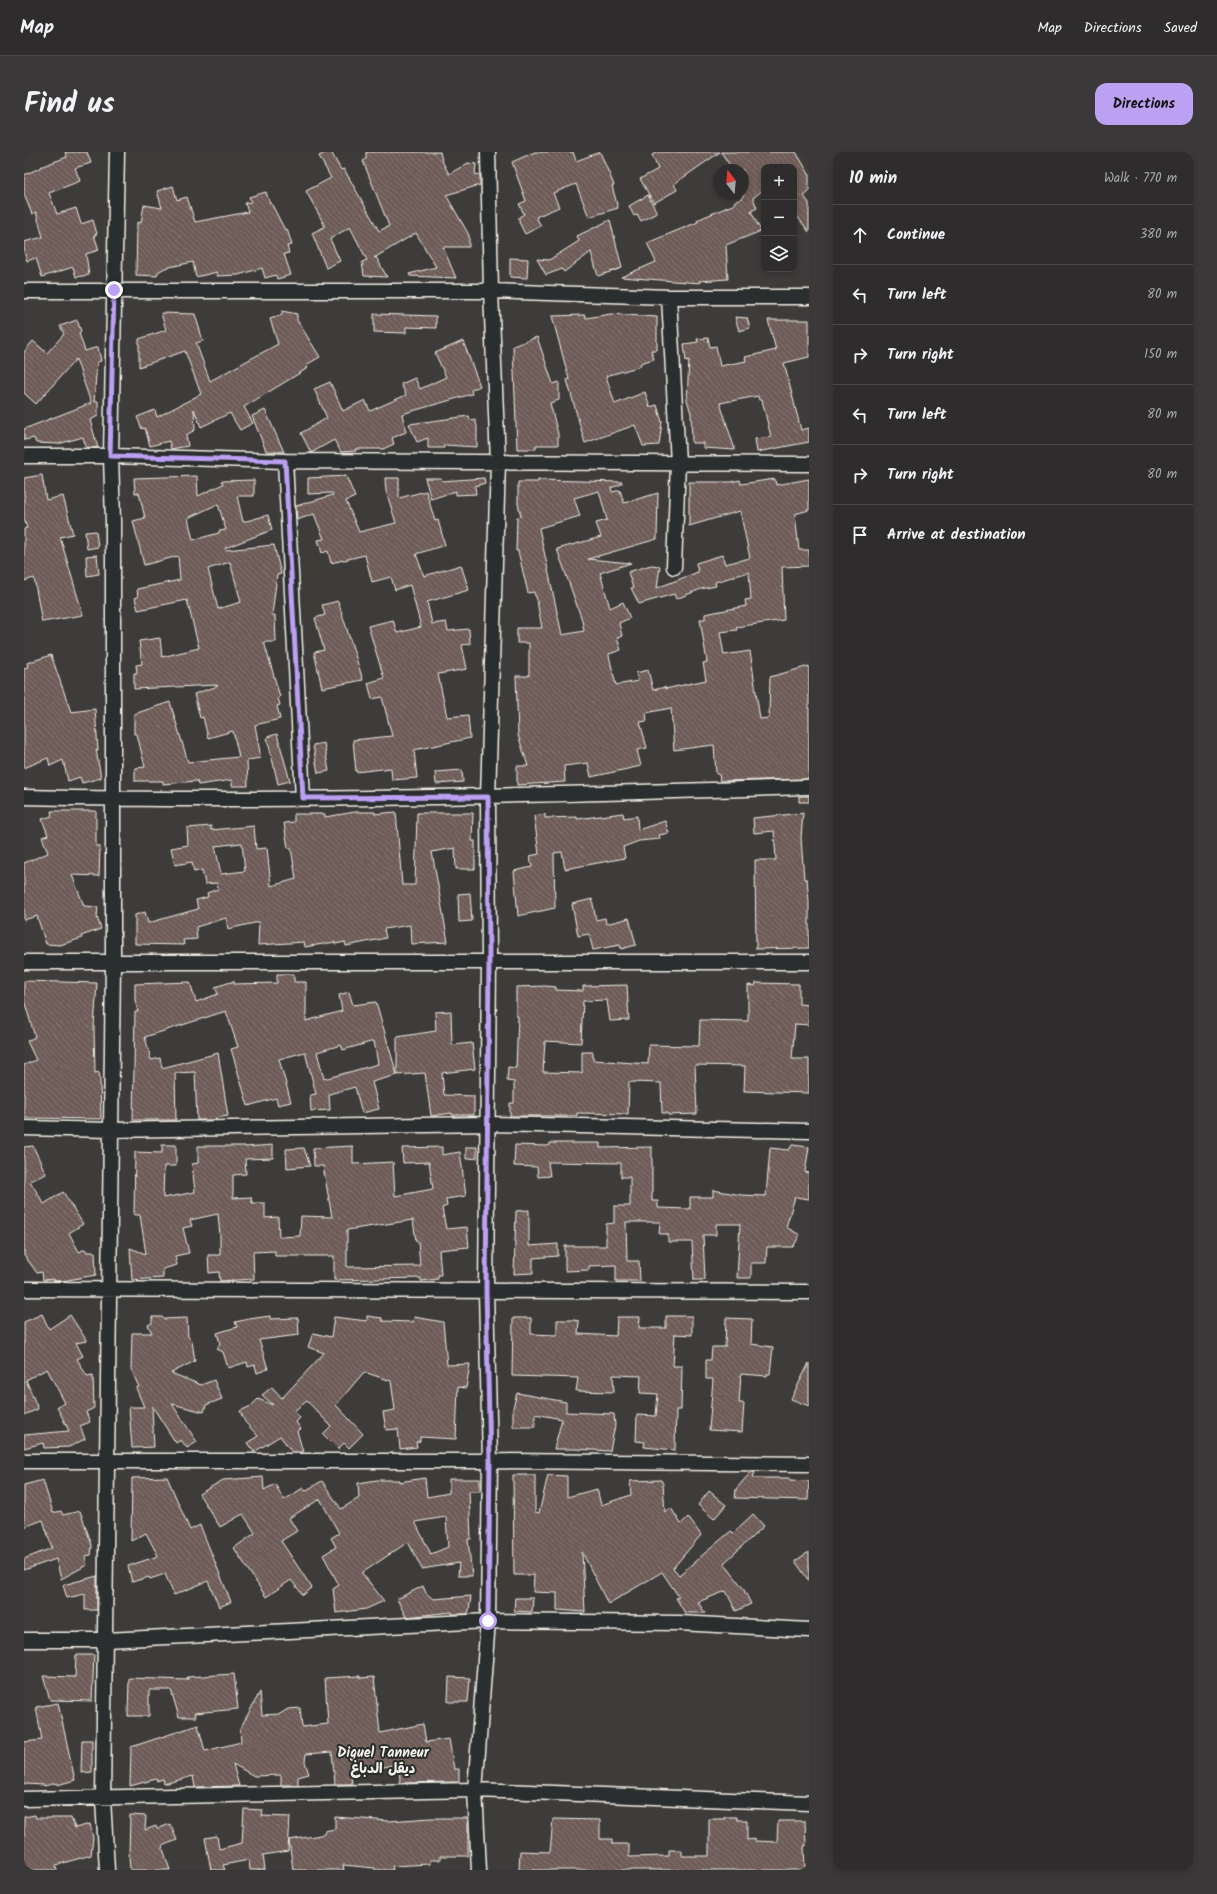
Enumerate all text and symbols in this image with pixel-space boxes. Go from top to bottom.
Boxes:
text: Map [20,13,54,43]
text: Map [1037,17,1062,39]
text: Directions [1084,17,1142,39]
text: Saved [1164,17,1197,39]
text: Find us [24,82,115,127]
button: Directions [1095,83,1193,125]
north arrow [713,164,749,200]
map controls [761,164,797,272]
button: + [761,164,797,200]
text: 10 min [849,165,897,192]
text: Walk · 770 m [1104,168,1177,189]
button: − [761,200,797,236]
text: Continue [887,223,945,247]
icon: ahead [849,224,871,246]
text: 380 m [1140,224,1177,245]
button: layers [761,236,797,272]
route end [105,281,123,299]
text: Turn left [887,283,947,307]
icon: left [849,284,871,306]
text: 80 m [1147,284,1177,305]
text: Turn right [887,343,954,367]
icon: right [849,344,871,366]
text: 150 m [1144,344,1177,365]
text: Turn left [887,403,947,427]
icon: left [849,404,871,426]
text: 80 m [1147,404,1177,425]
text: Turn right [887,463,954,487]
icon: right [849,464,871,486]
text: 80 m [1147,464,1177,485]
text: Arrive at destination [887,523,1026,547]
icon: arrive [849,524,871,546]
route start [479,1612,497,1630]
district label: Diguel Tanneur ديقل الدباغ [337,1742,430,1780]

